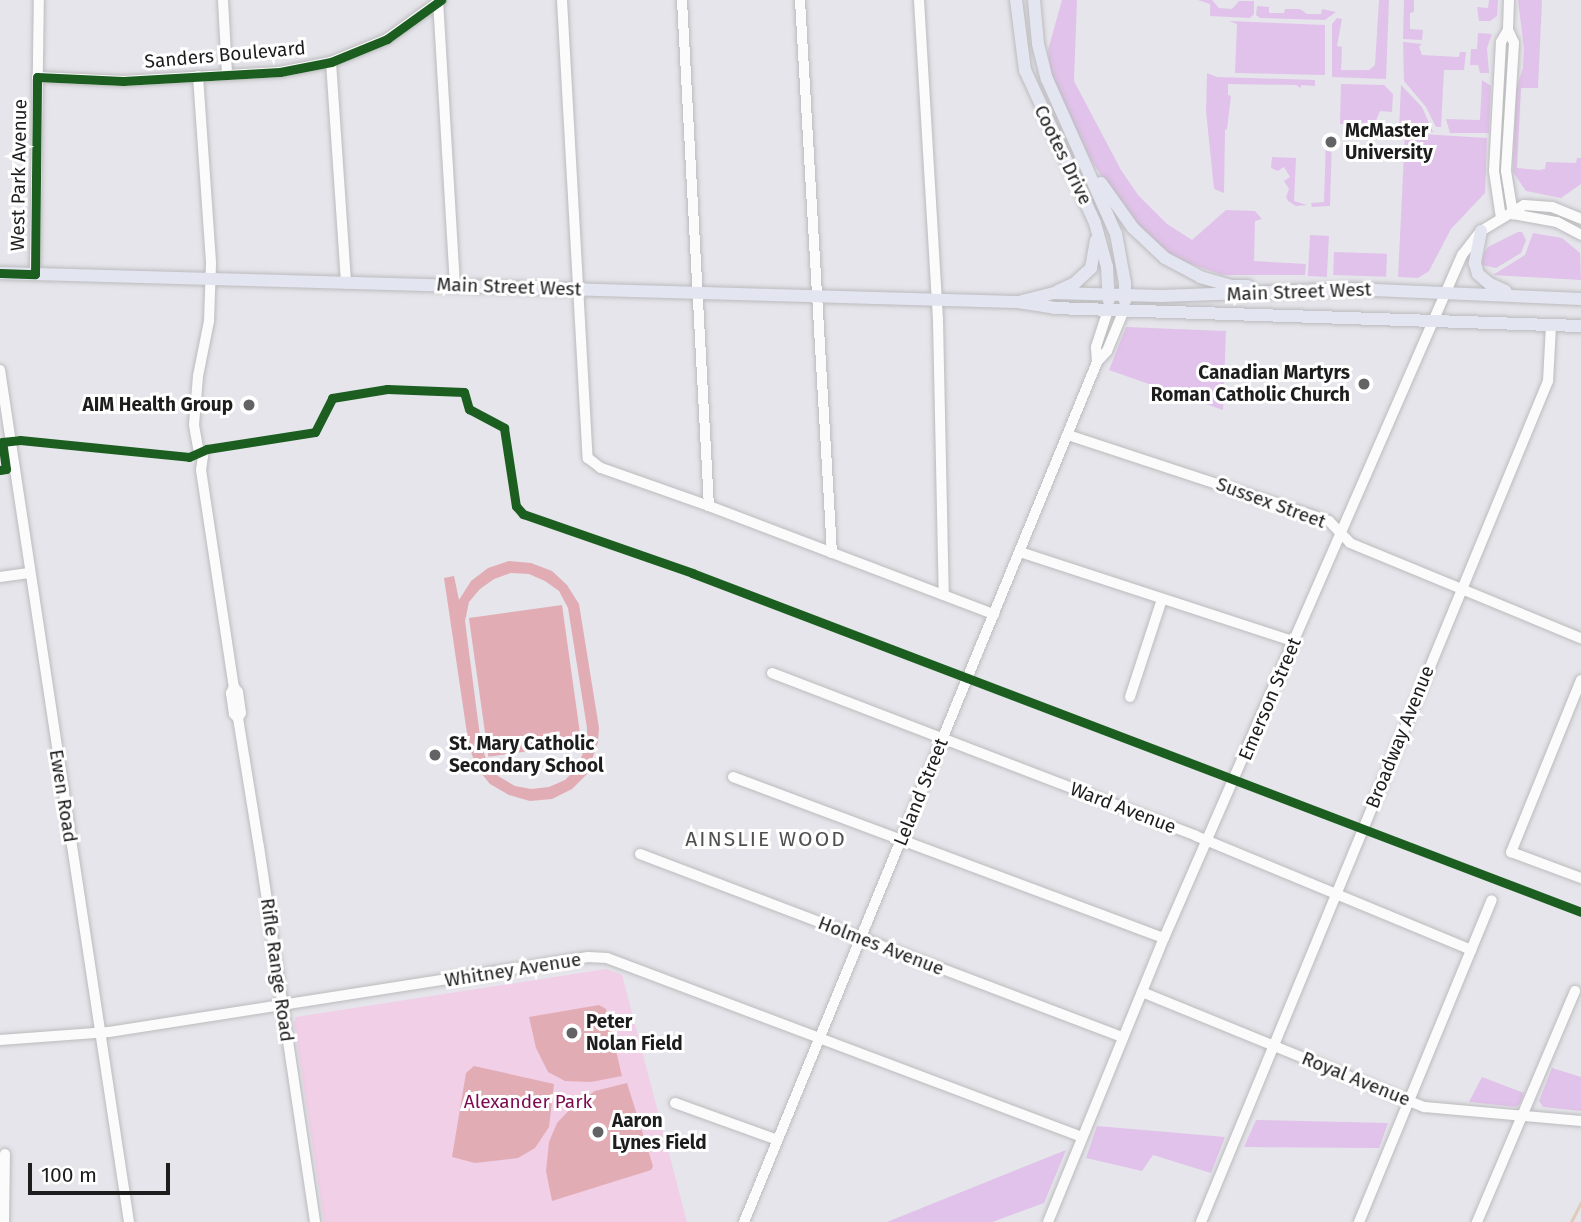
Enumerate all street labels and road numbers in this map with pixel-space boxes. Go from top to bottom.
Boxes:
street label: Sanders Boulevard [144,37,306,73]
street label: West Park Avenue [6,99,32,251]
street label: Cootes Drive [1029,102,1097,208]
street label: Main Street West [436,273,582,301]
street label: Main Street West [1226,278,1372,306]
street label: Sussex Street [1213,473,1329,533]
street label: Emerson Street [1234,634,1306,764]
street label: Broadway Avenue [1361,662,1439,812]
street label: Leland Street [889,735,953,849]
street label: Ewen Road [44,748,82,844]
street label: Ward Avenue [1067,777,1179,839]
street label: Rifle Range Road [256,897,298,1043]
street label: Holmes Avenue [815,911,947,981]
street label: Whitney Avenue [443,948,583,992]
street label: Royal Avenue [1298,1047,1414,1111]

